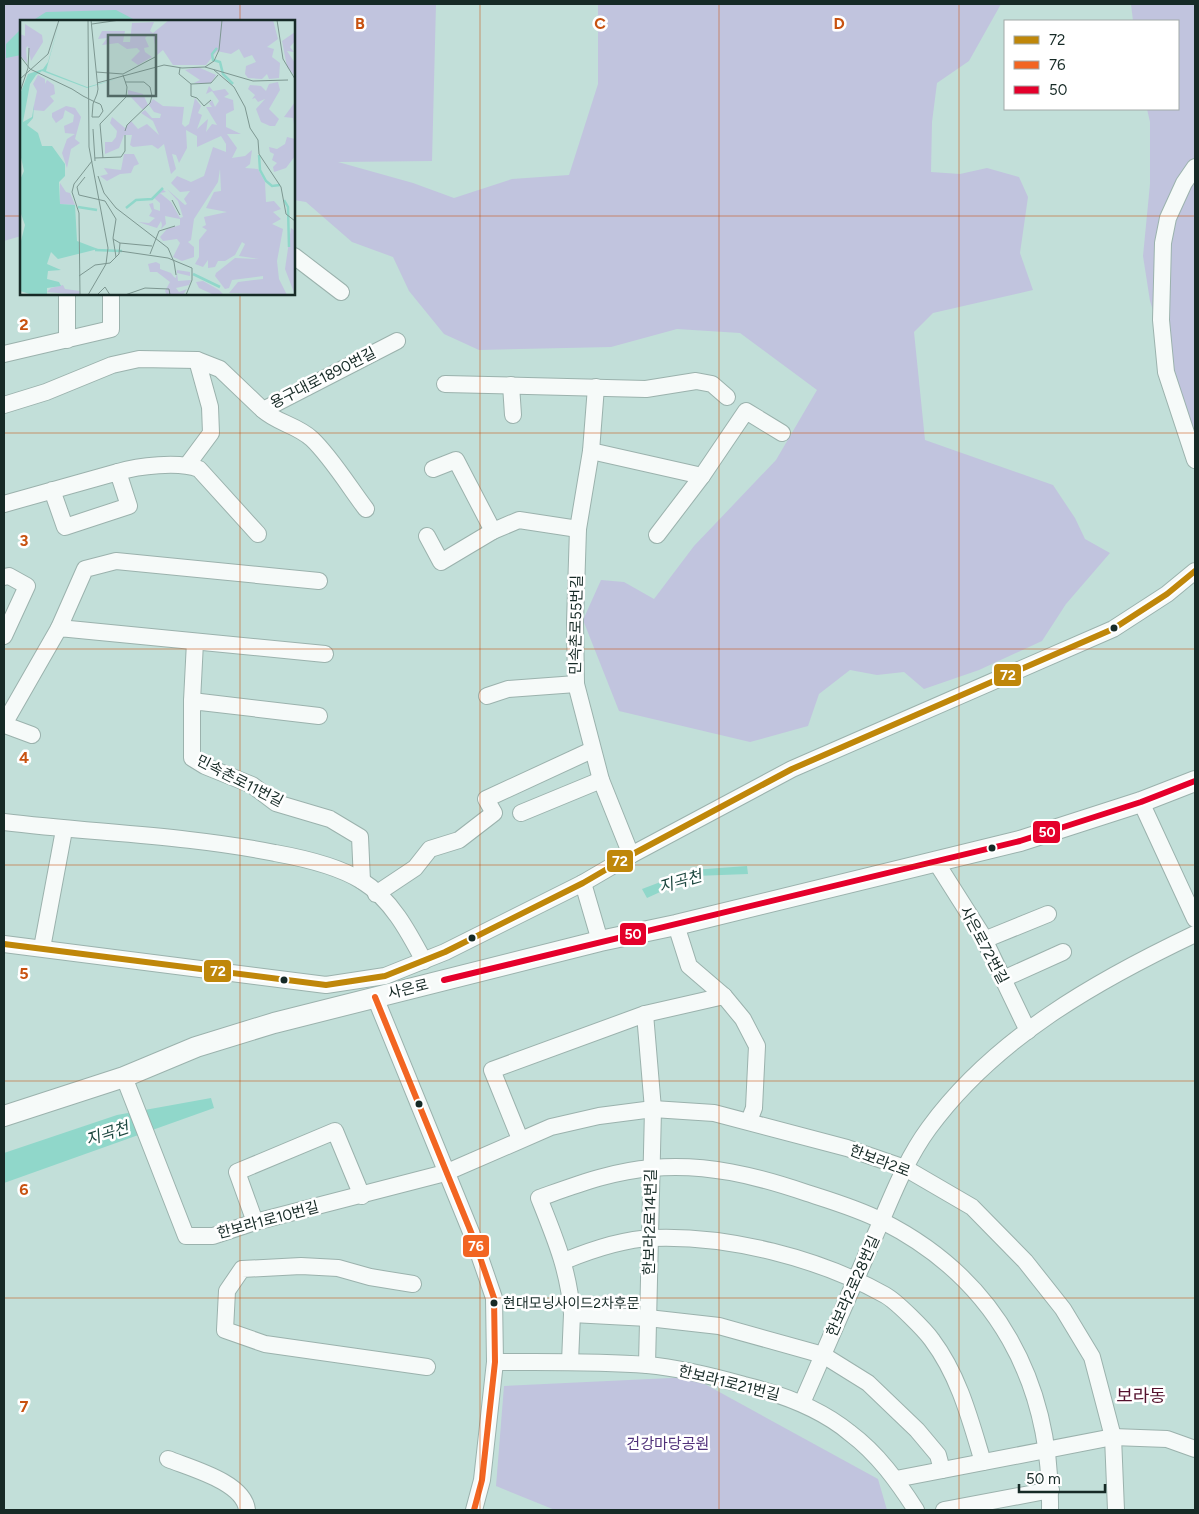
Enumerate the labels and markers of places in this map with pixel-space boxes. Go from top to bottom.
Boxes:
unlabelled marker [1109,623,1119,633]
unlabelled marker [987,843,997,853]
unlabelled marker [467,933,477,943]
unlabelled marker [279,975,289,985]
unlabelled marker [414,1099,424,1109]
place label: 현대모닝사이드2차후문 [503,1295,640,1312]
marker: 현대모닝사이드2차후문 [489,1298,499,1308]

